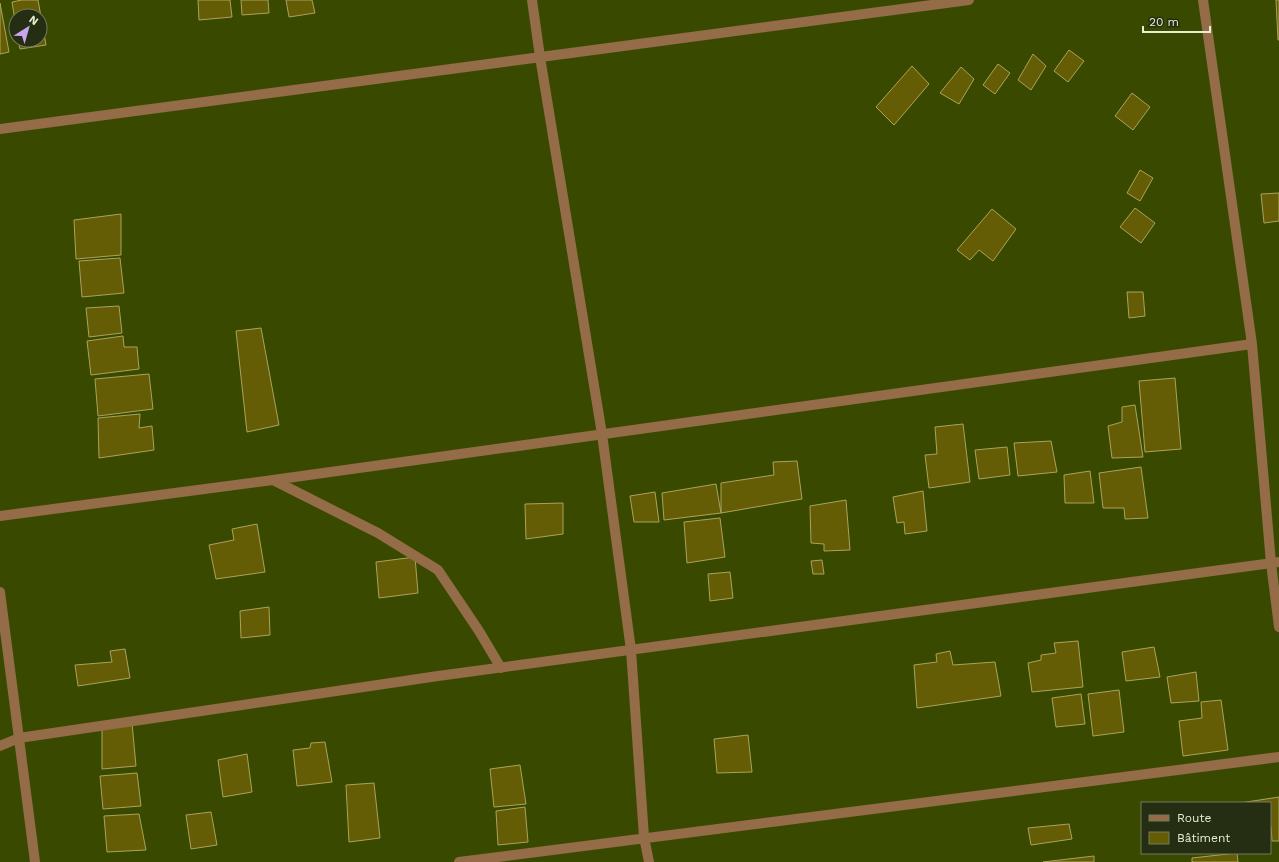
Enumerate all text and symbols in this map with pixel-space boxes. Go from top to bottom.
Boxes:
north arrow [8,8,48,48]
scale bar [1143,8,1210,34]
text: N [27,13,41,28]
text: 20 m [1149,15,1179,29]
legend [1141,802,1271,854]
text: Route [1177,811,1211,825]
text: Bâtiment [1177,831,1230,845]

